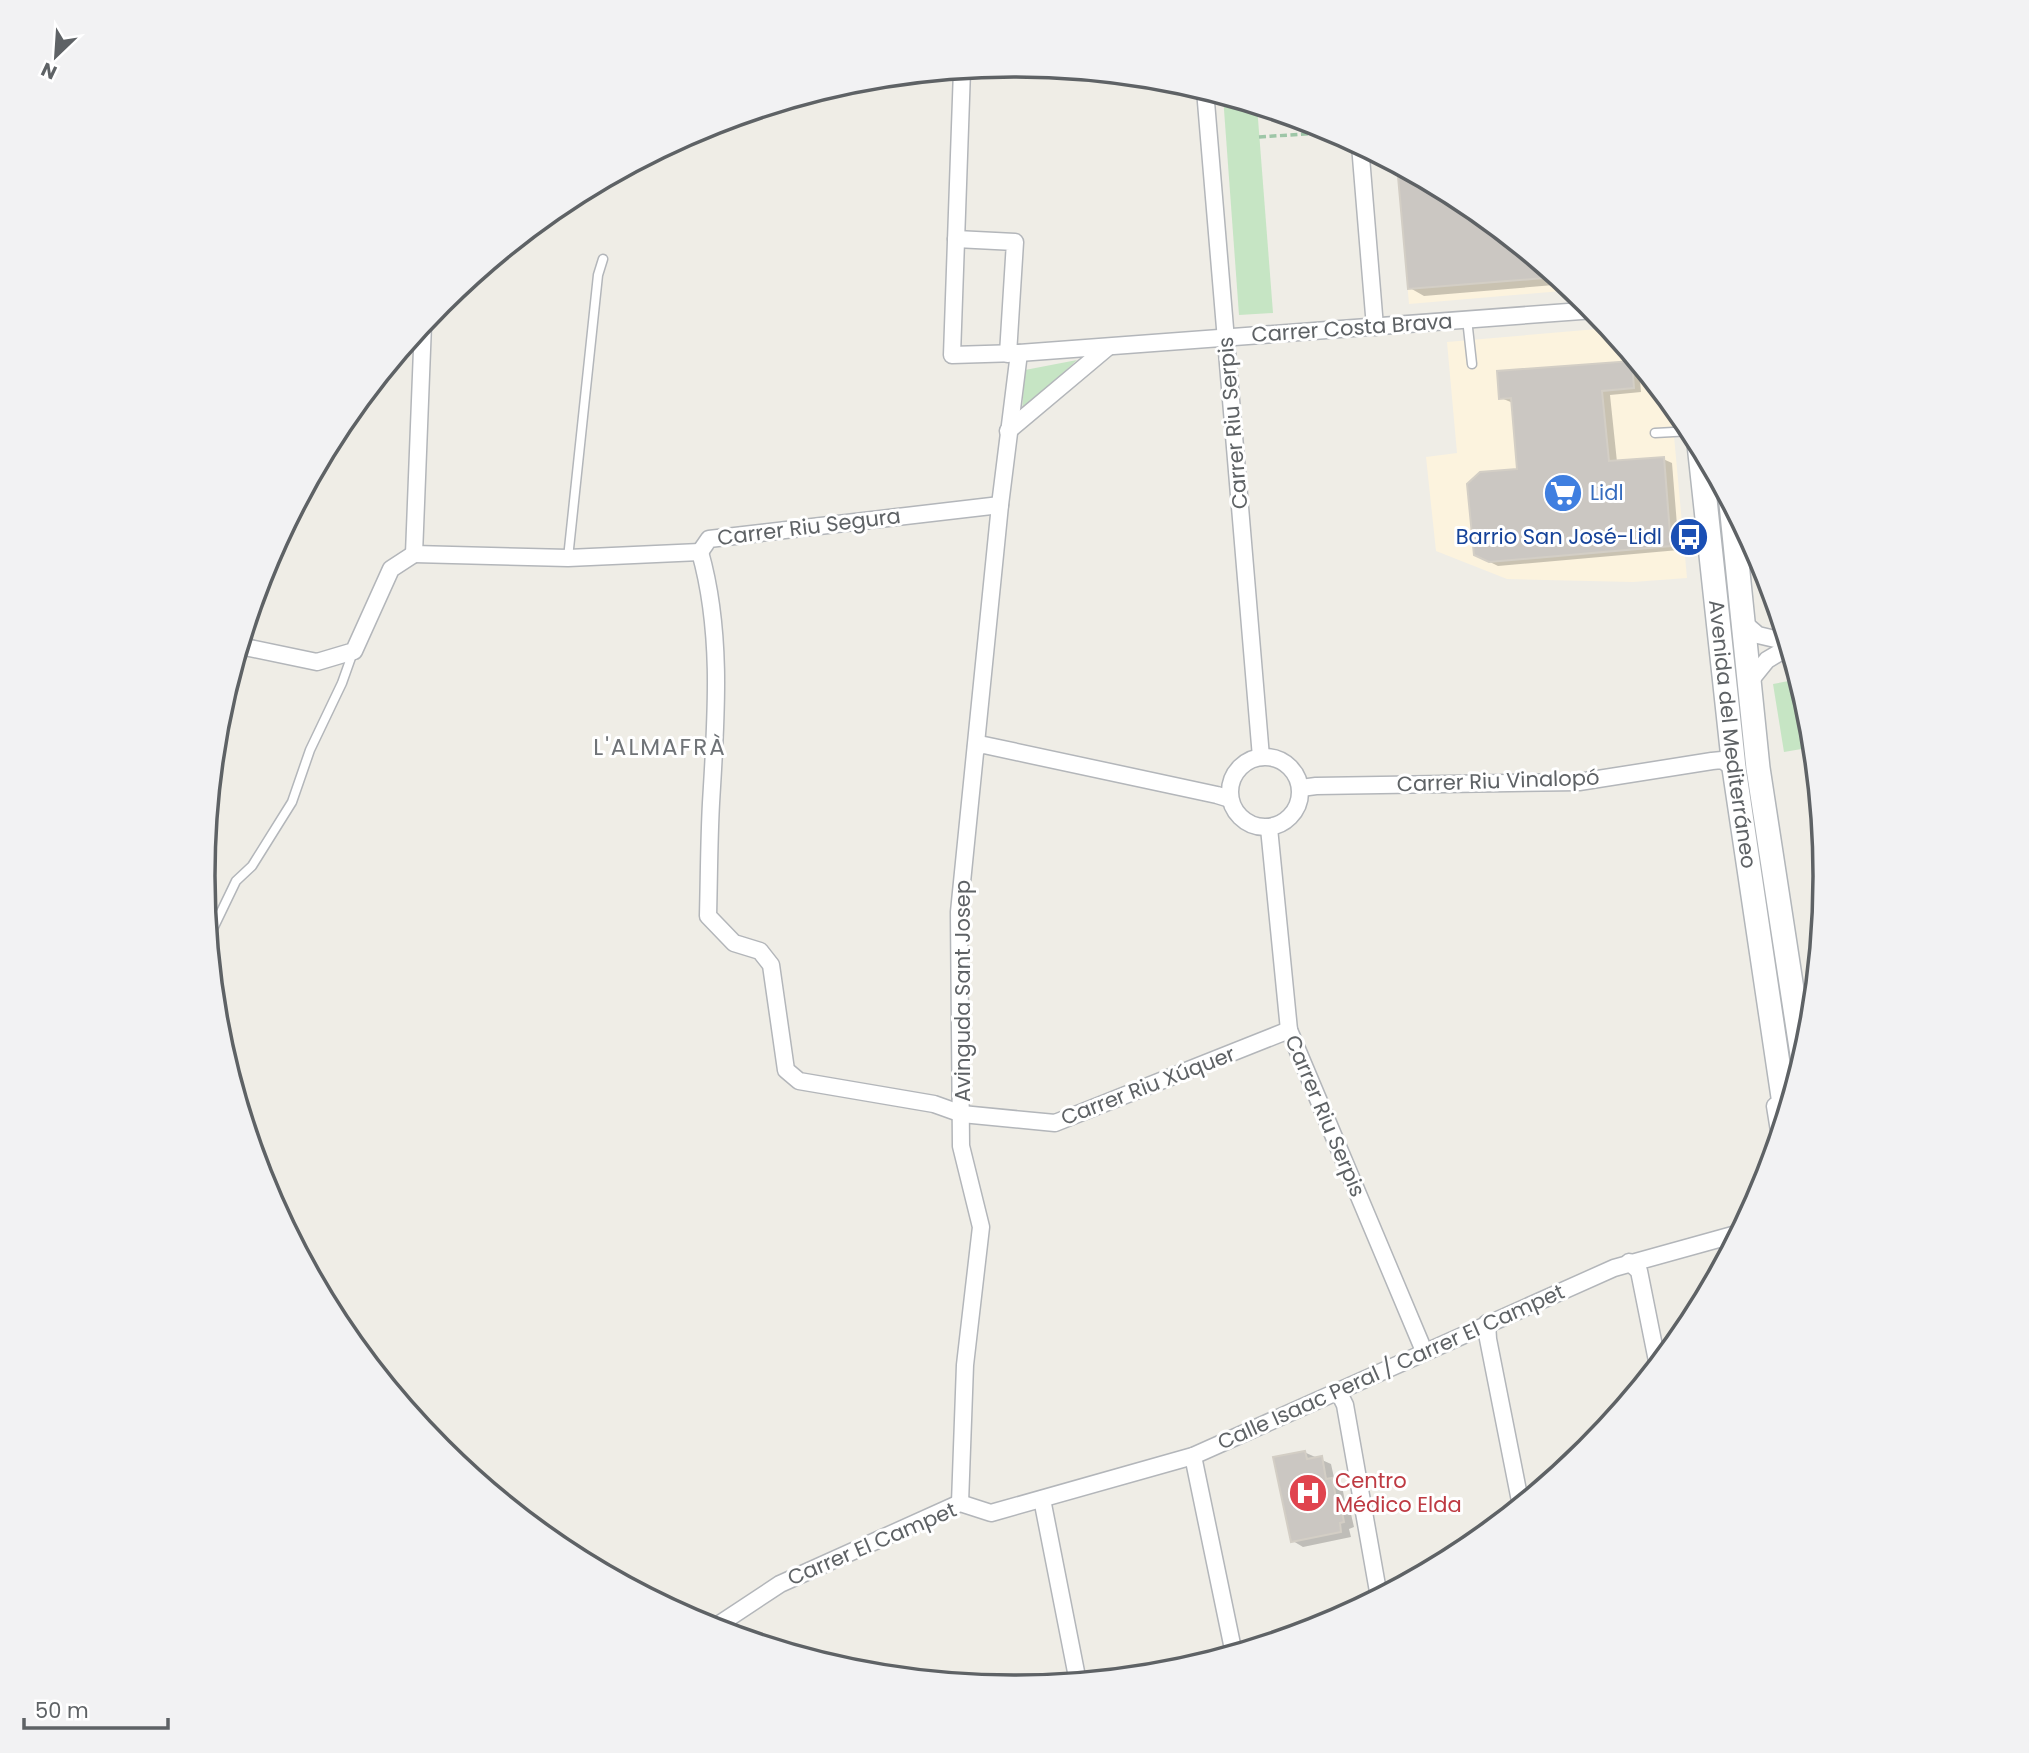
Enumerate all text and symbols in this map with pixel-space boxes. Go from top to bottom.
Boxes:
north arrow [21,21,91,91]
text: N [37,56,61,86]
street label: Carrer Costa Brava [1250,306,1453,349]
street label: Carrer Riu Serpis [1211,336,1254,510]
supermarket icon: Lidl [1542,472,1584,514]
place label: Lidl [1590,478,1624,507]
street label: Carrer Riu Segura [716,501,902,552]
bus stop icon: Barrio San José-Lidl [1668,516,1710,558]
place label: Barrio San José-Lidl [1456,522,1662,551]
street label: Avenida del Mediterráneo [1702,598,1764,870]
district label: L'ALMAFRÀ [593,731,727,763]
street label: Carrer Riu Vinalopó [1396,762,1600,799]
street label: Avinguda Sant Josep [948,880,977,1102]
street label: Carrer Riu Serpis [1278,1031,1373,1201]
street label: Carrer Riu Xúquer [1057,1039,1239,1132]
street label: Calle Isaac Peral / Carrer El Campet [1213,1277,1569,1456]
place label: Centro Médico Elda [1335,1466,1462,1519]
hospital icon: Centro Médico Elda [1287,1472,1329,1514]
street label: Carrer El Campet [783,1495,961,1592]
scale bar [24,1686,168,1730]
text: 50 m [35,1696,89,1725]

